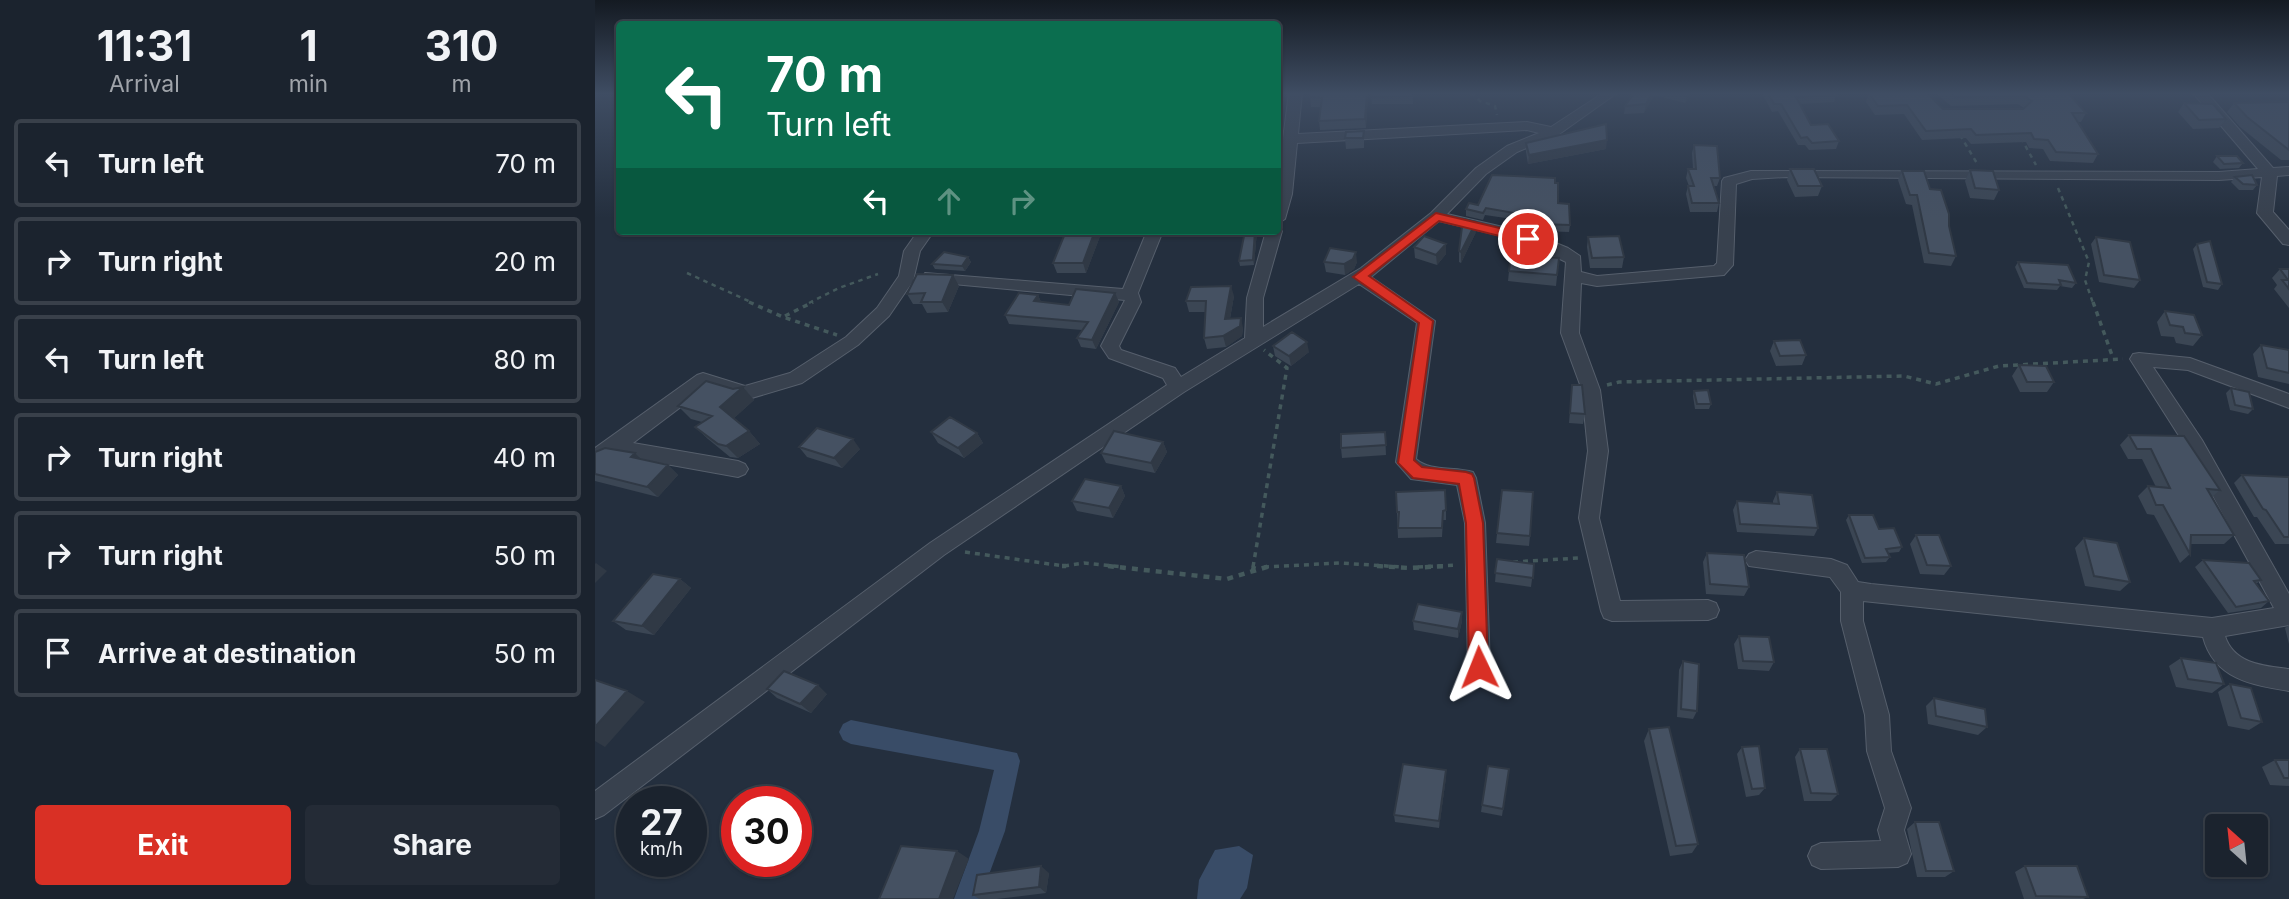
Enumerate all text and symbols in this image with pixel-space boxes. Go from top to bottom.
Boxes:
text: 11:31 [97,20,192,71]
text: 1 [299,20,317,71]
text: 310 [425,20,498,71]
text: 70 m [766,45,883,104]
icon: left [651,49,742,140]
text: Arrival [109,70,180,98]
text: min [289,70,328,98]
text: m [451,70,472,98]
text: Turn left [766,105,891,144]
icon: left [39,144,77,182]
text: Turn left [98,148,204,179]
text: 70 m [495,148,556,179]
icon: left [857,182,895,220]
icon: ahead [930,182,968,220]
icon: right [1003,182,1041,220]
pin [1498,209,1558,269]
icon: arrive [1509,220,1547,258]
icon: right [39,242,77,280]
text: Turn right [98,246,223,277]
text: 20 m [494,246,556,277]
icon: left [39,340,77,378]
text: Turn left [98,344,204,375]
text: 80 m [493,344,556,375]
icon: right [39,438,77,476]
text: Turn right [98,442,223,473]
text: 40 m [493,442,556,473]
icon: right [39,536,77,574]
text: Turn right [98,540,223,571]
text: 50 m [494,540,556,571]
position arrow [1442,630,1516,704]
icon: arrive [39,634,77,672]
text: Arrive at destination [98,638,357,669]
text: 50 m [494,638,556,669]
speed limit sign: 30 [721,786,812,877]
text: 27 [640,801,683,843]
button: Exit [35,805,291,885]
button: Share [305,805,560,885]
north arrow [2205,814,2268,877]
map controls [2205,814,2268,877]
text: km/h [640,838,683,859]

